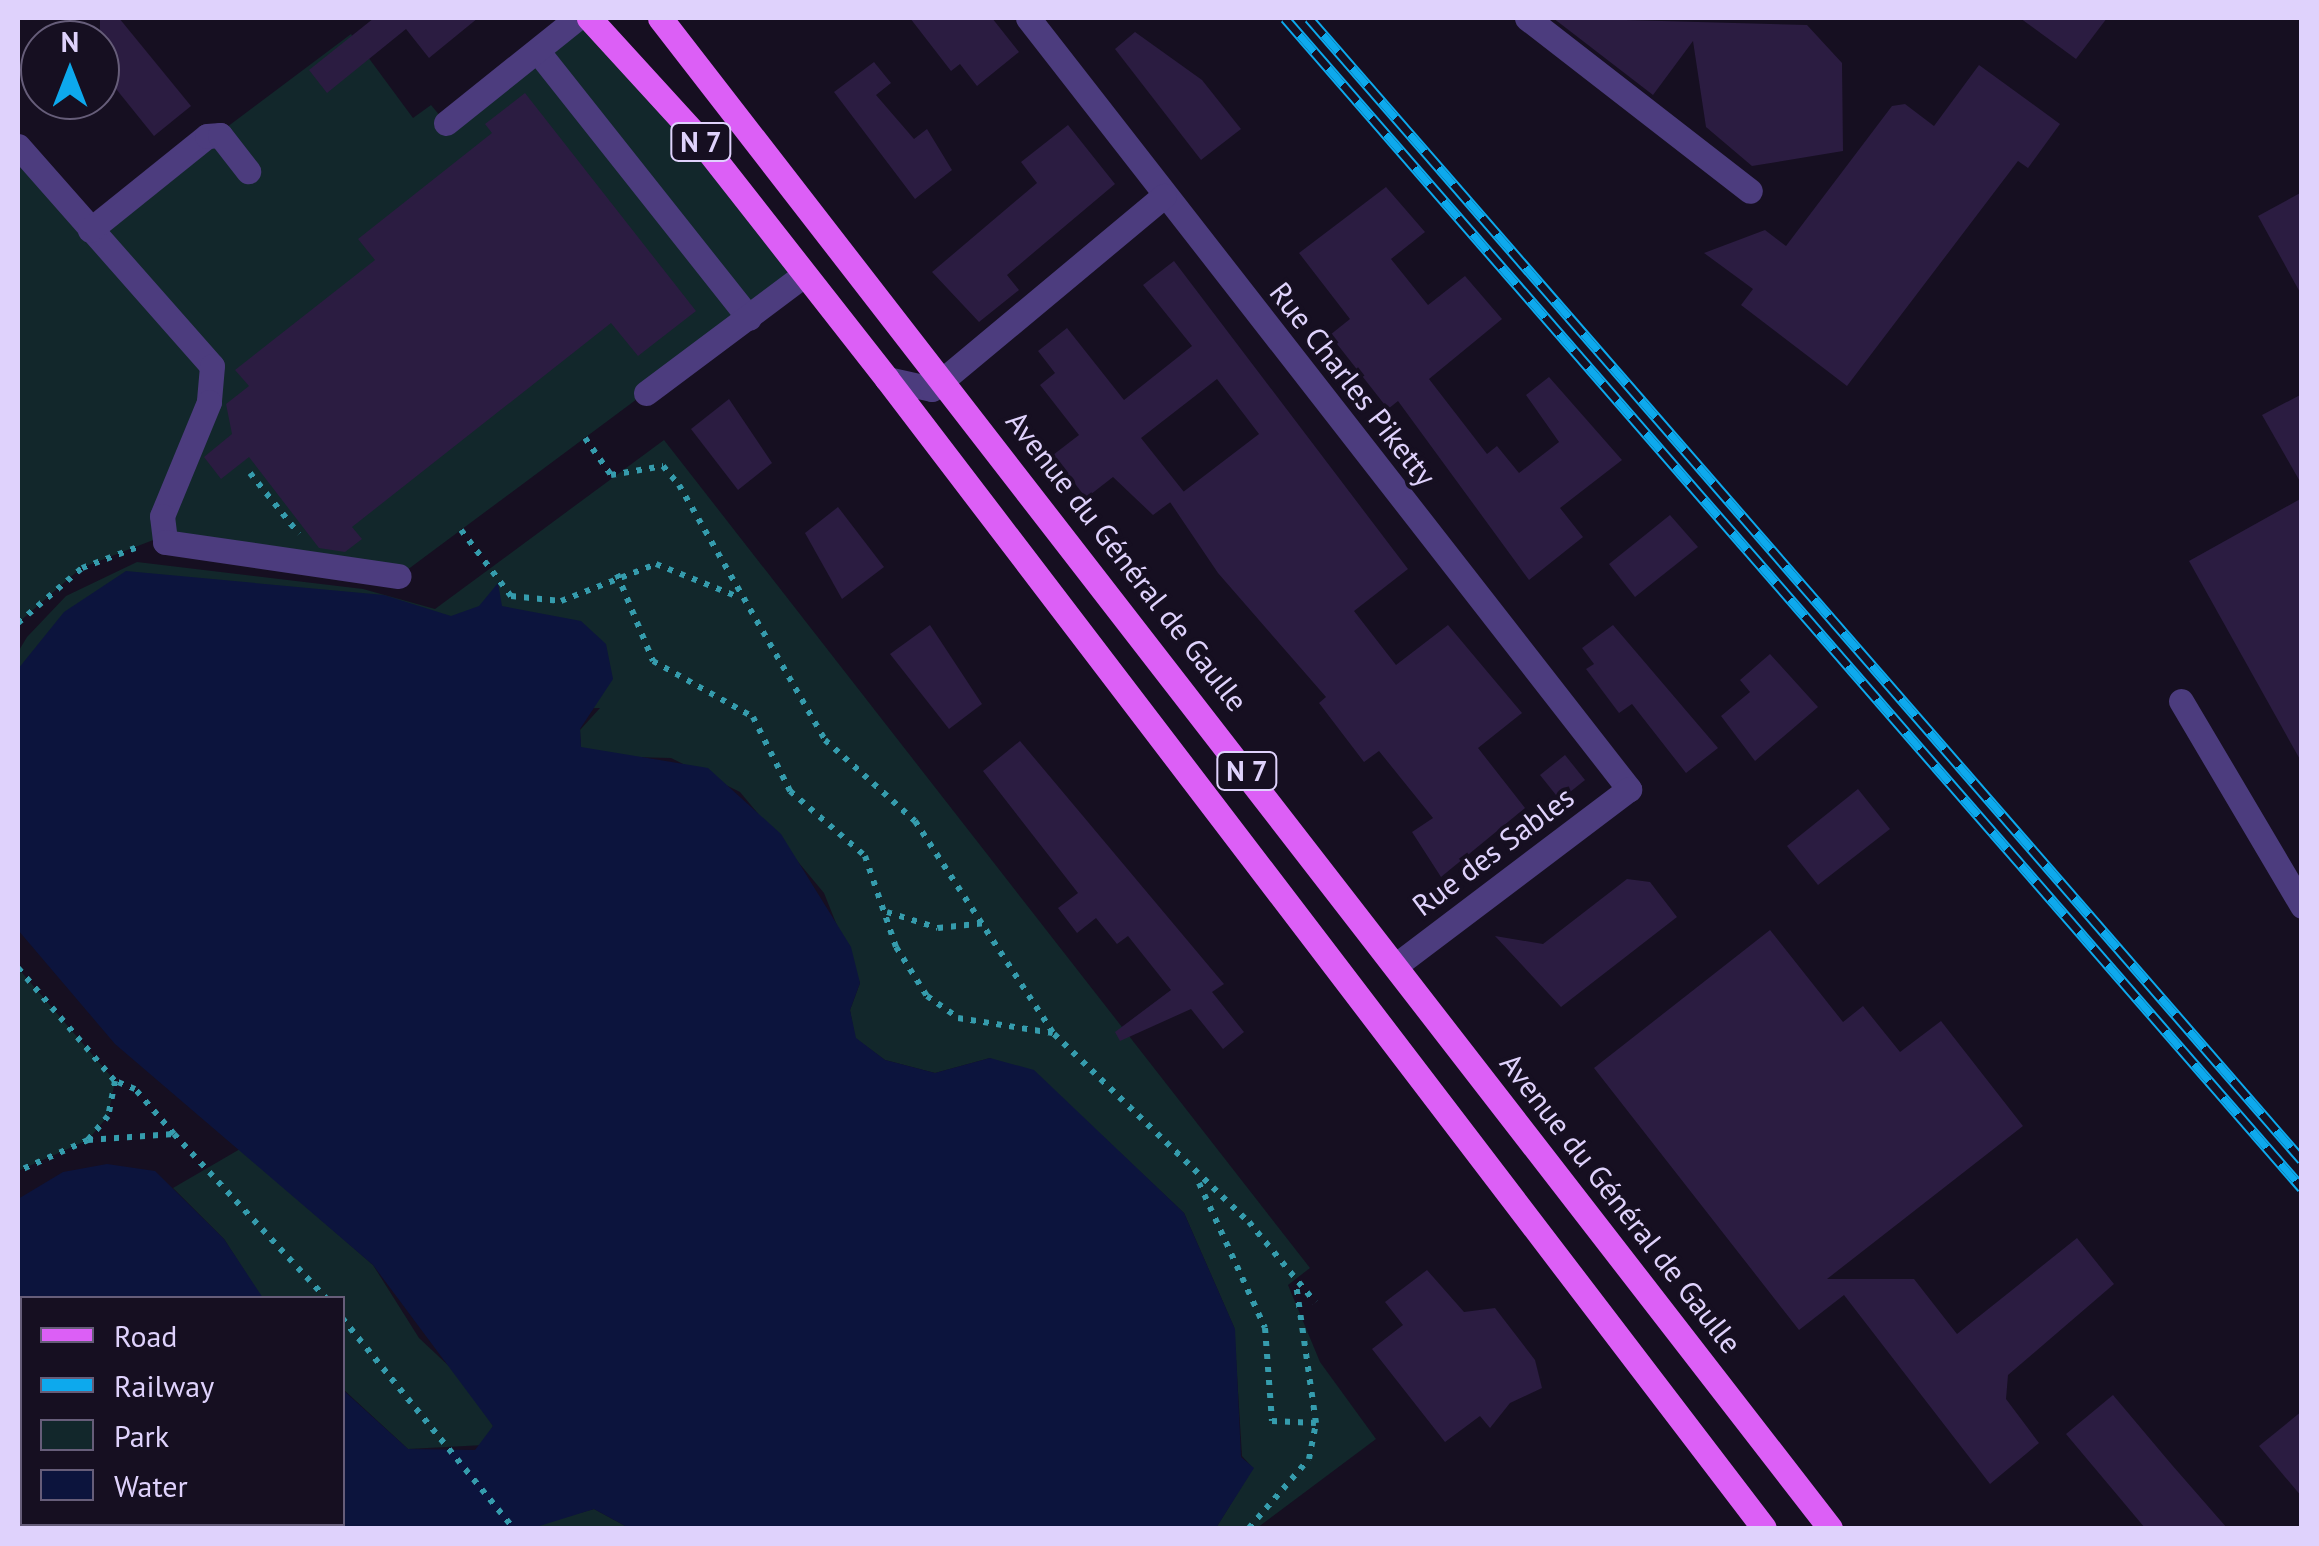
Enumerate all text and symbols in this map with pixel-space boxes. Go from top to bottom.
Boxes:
north arrow [20,20,120,120]
text: N [61,23,79,60]
road number: N 7 [668,119,734,165]
street label: Rue Charles Piketty [1262,275,1444,493]
street label: Avenue du Général de Gaulle [999,404,1255,718]
road number: N 7 [1214,748,1280,794]
street label: Rue des Sables [1405,779,1581,923]
street label: Avenue du Général de Gaulle [1493,1046,1749,1360]
legend [20,1296,345,1526]
text: Road [114,1316,178,1355]
text: Railway [114,1366,214,1405]
text: Park [114,1416,169,1455]
text: Water [114,1466,188,1505]

